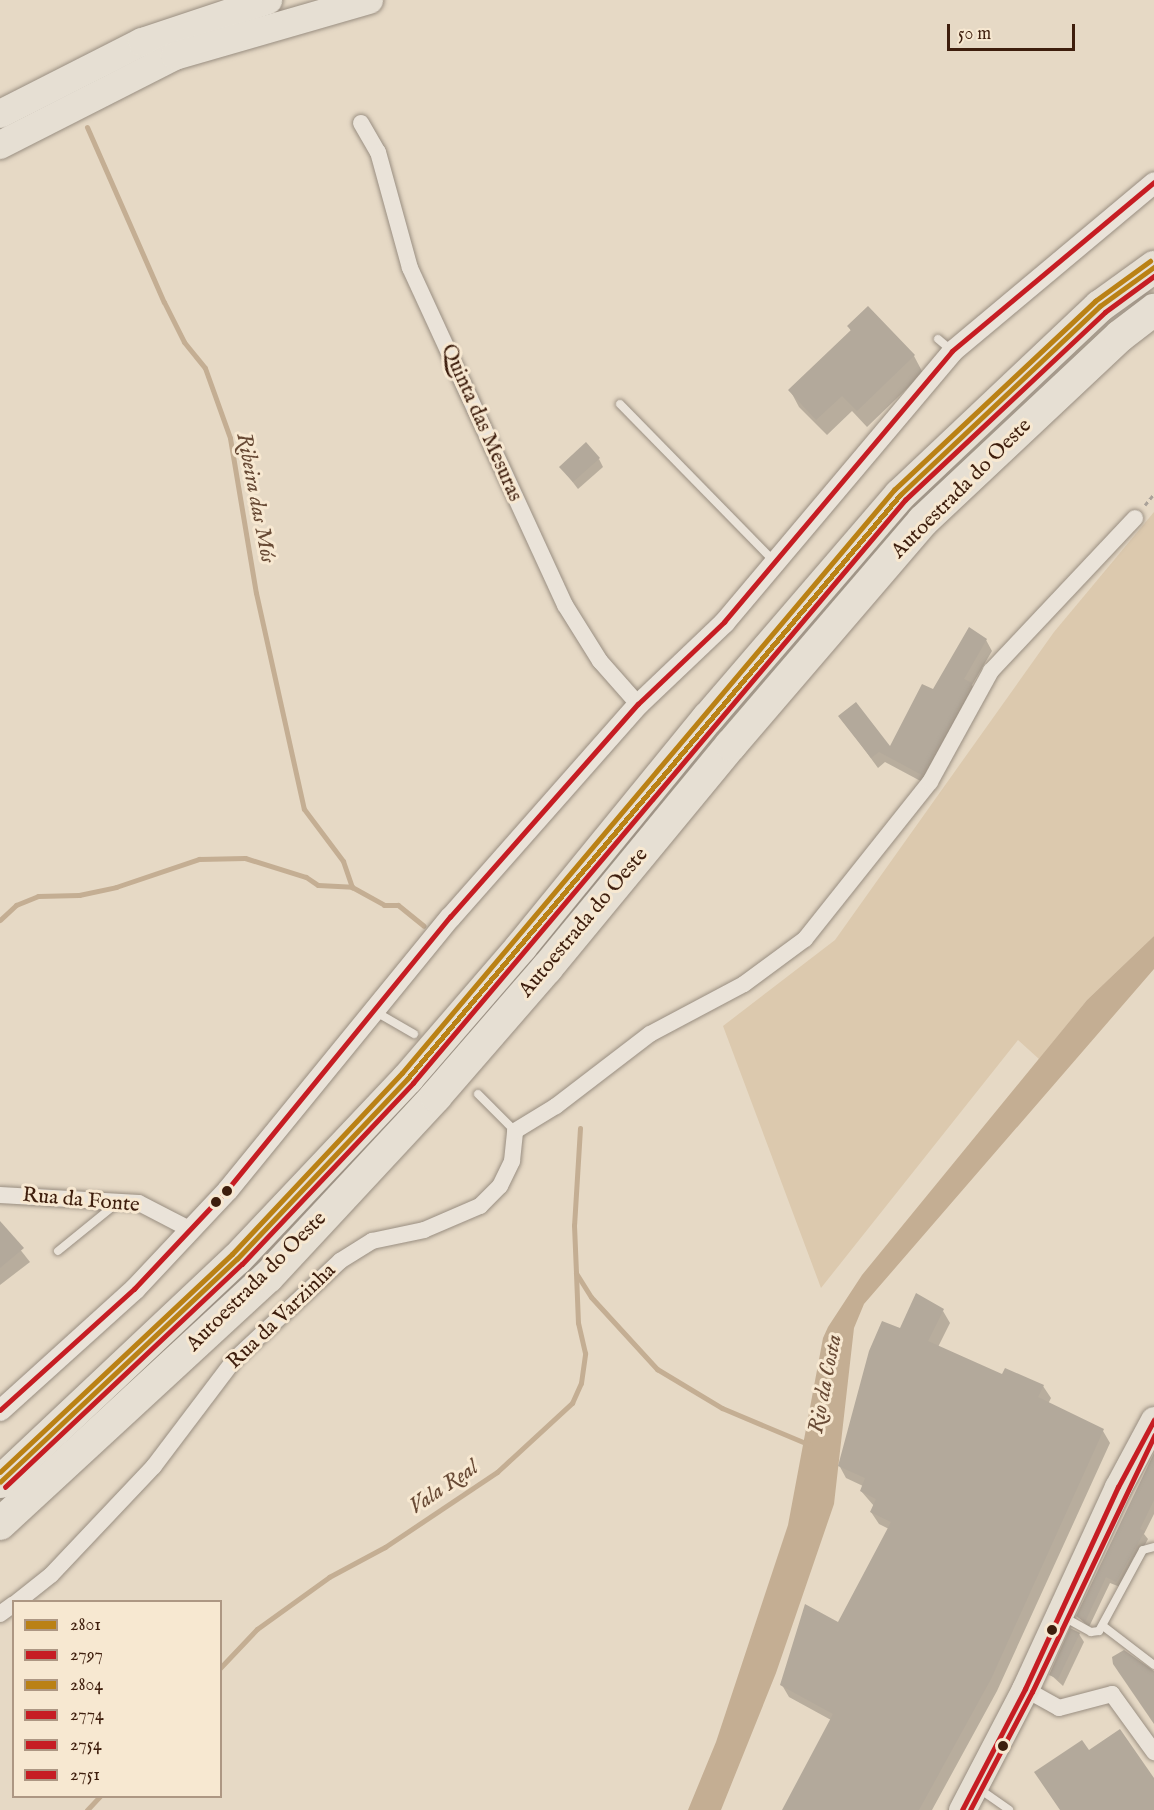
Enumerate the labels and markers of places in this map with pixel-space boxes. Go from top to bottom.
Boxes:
unlabelled marker [221,1185,233,1197]
unlabelled marker [210,1196,222,1208]
unlabelled marker [1046,1624,1058,1636]
unlabelled marker [997,1740,1009,1752]

